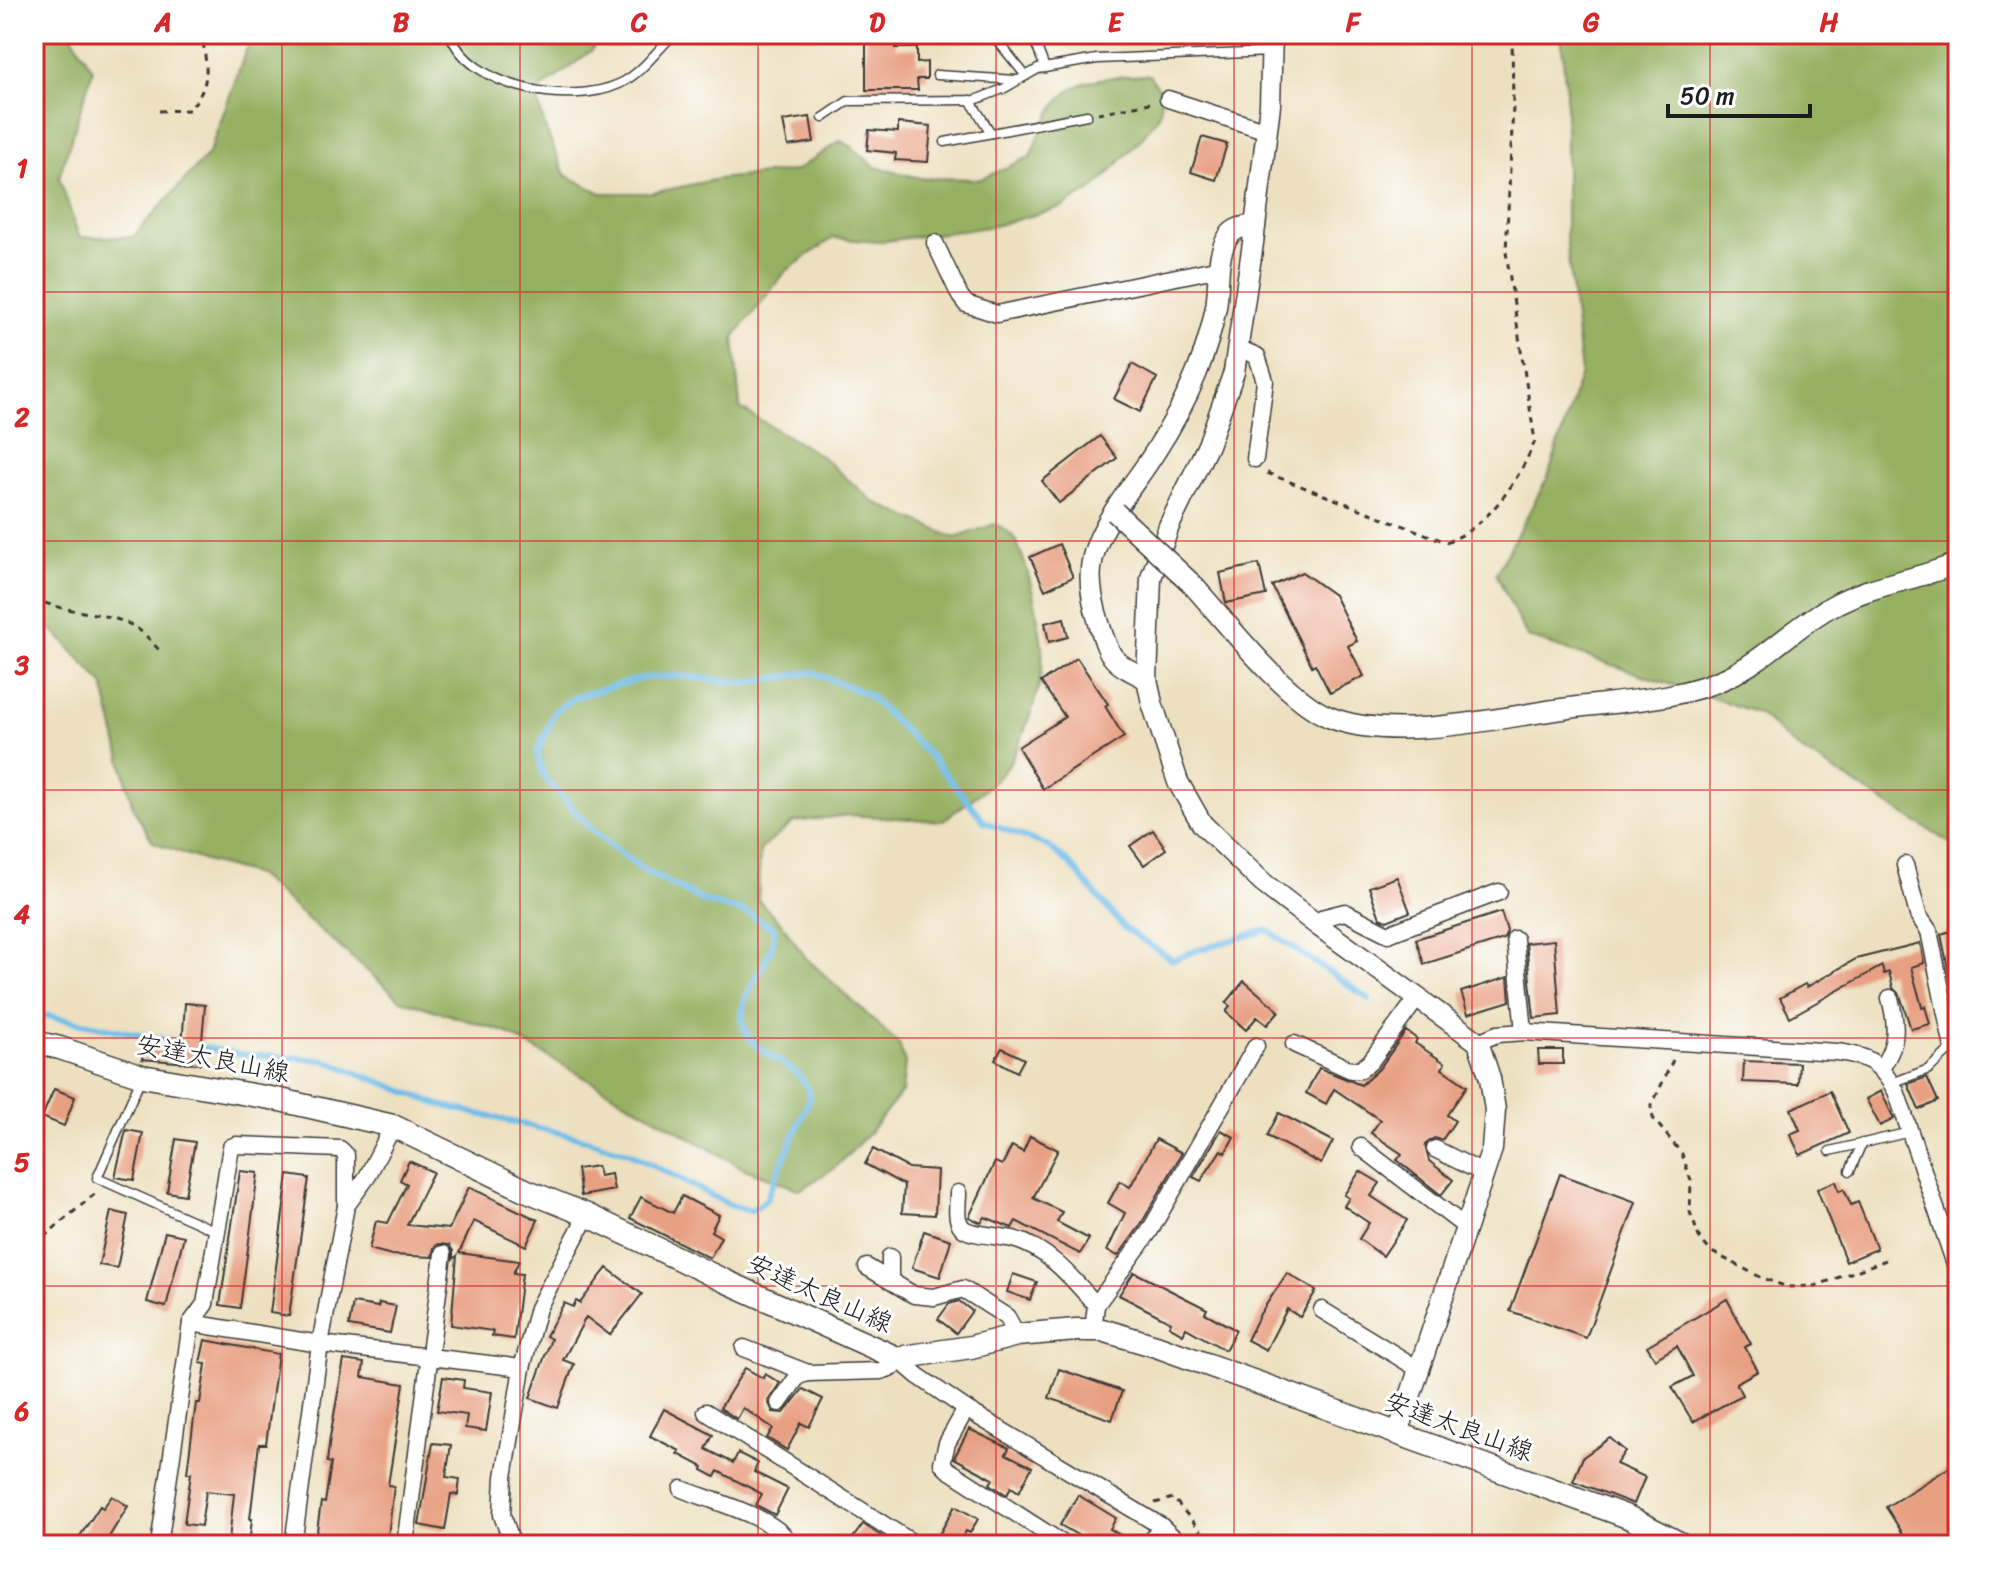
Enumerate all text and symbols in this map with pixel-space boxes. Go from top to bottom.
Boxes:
text: A [153,0,172,45]
text: B [393,0,410,45]
text: C [630,0,648,45]
text: D [869,0,885,45]
text: E [1108,0,1125,45]
text: F [1345,0,1362,45]
text: G [1583,0,1600,45]
text: H [1820,0,1839,45]
scale bar [1668,68,1810,118]
text: 50 m [1680,75,1735,117]
text: 1 [16,145,28,191]
text: 2 [13,394,30,440]
text: 3 [14,642,30,688]
text: 4 [14,891,30,937]
street label: 安達太良山線 [132,1021,294,1095]
text: 5 [14,1139,30,1185]
street label: 安達太良山線 [739,1240,901,1346]
street label: 安達太良山線 [1378,1378,1540,1474]
text: 6 [14,1388,30,1434]

